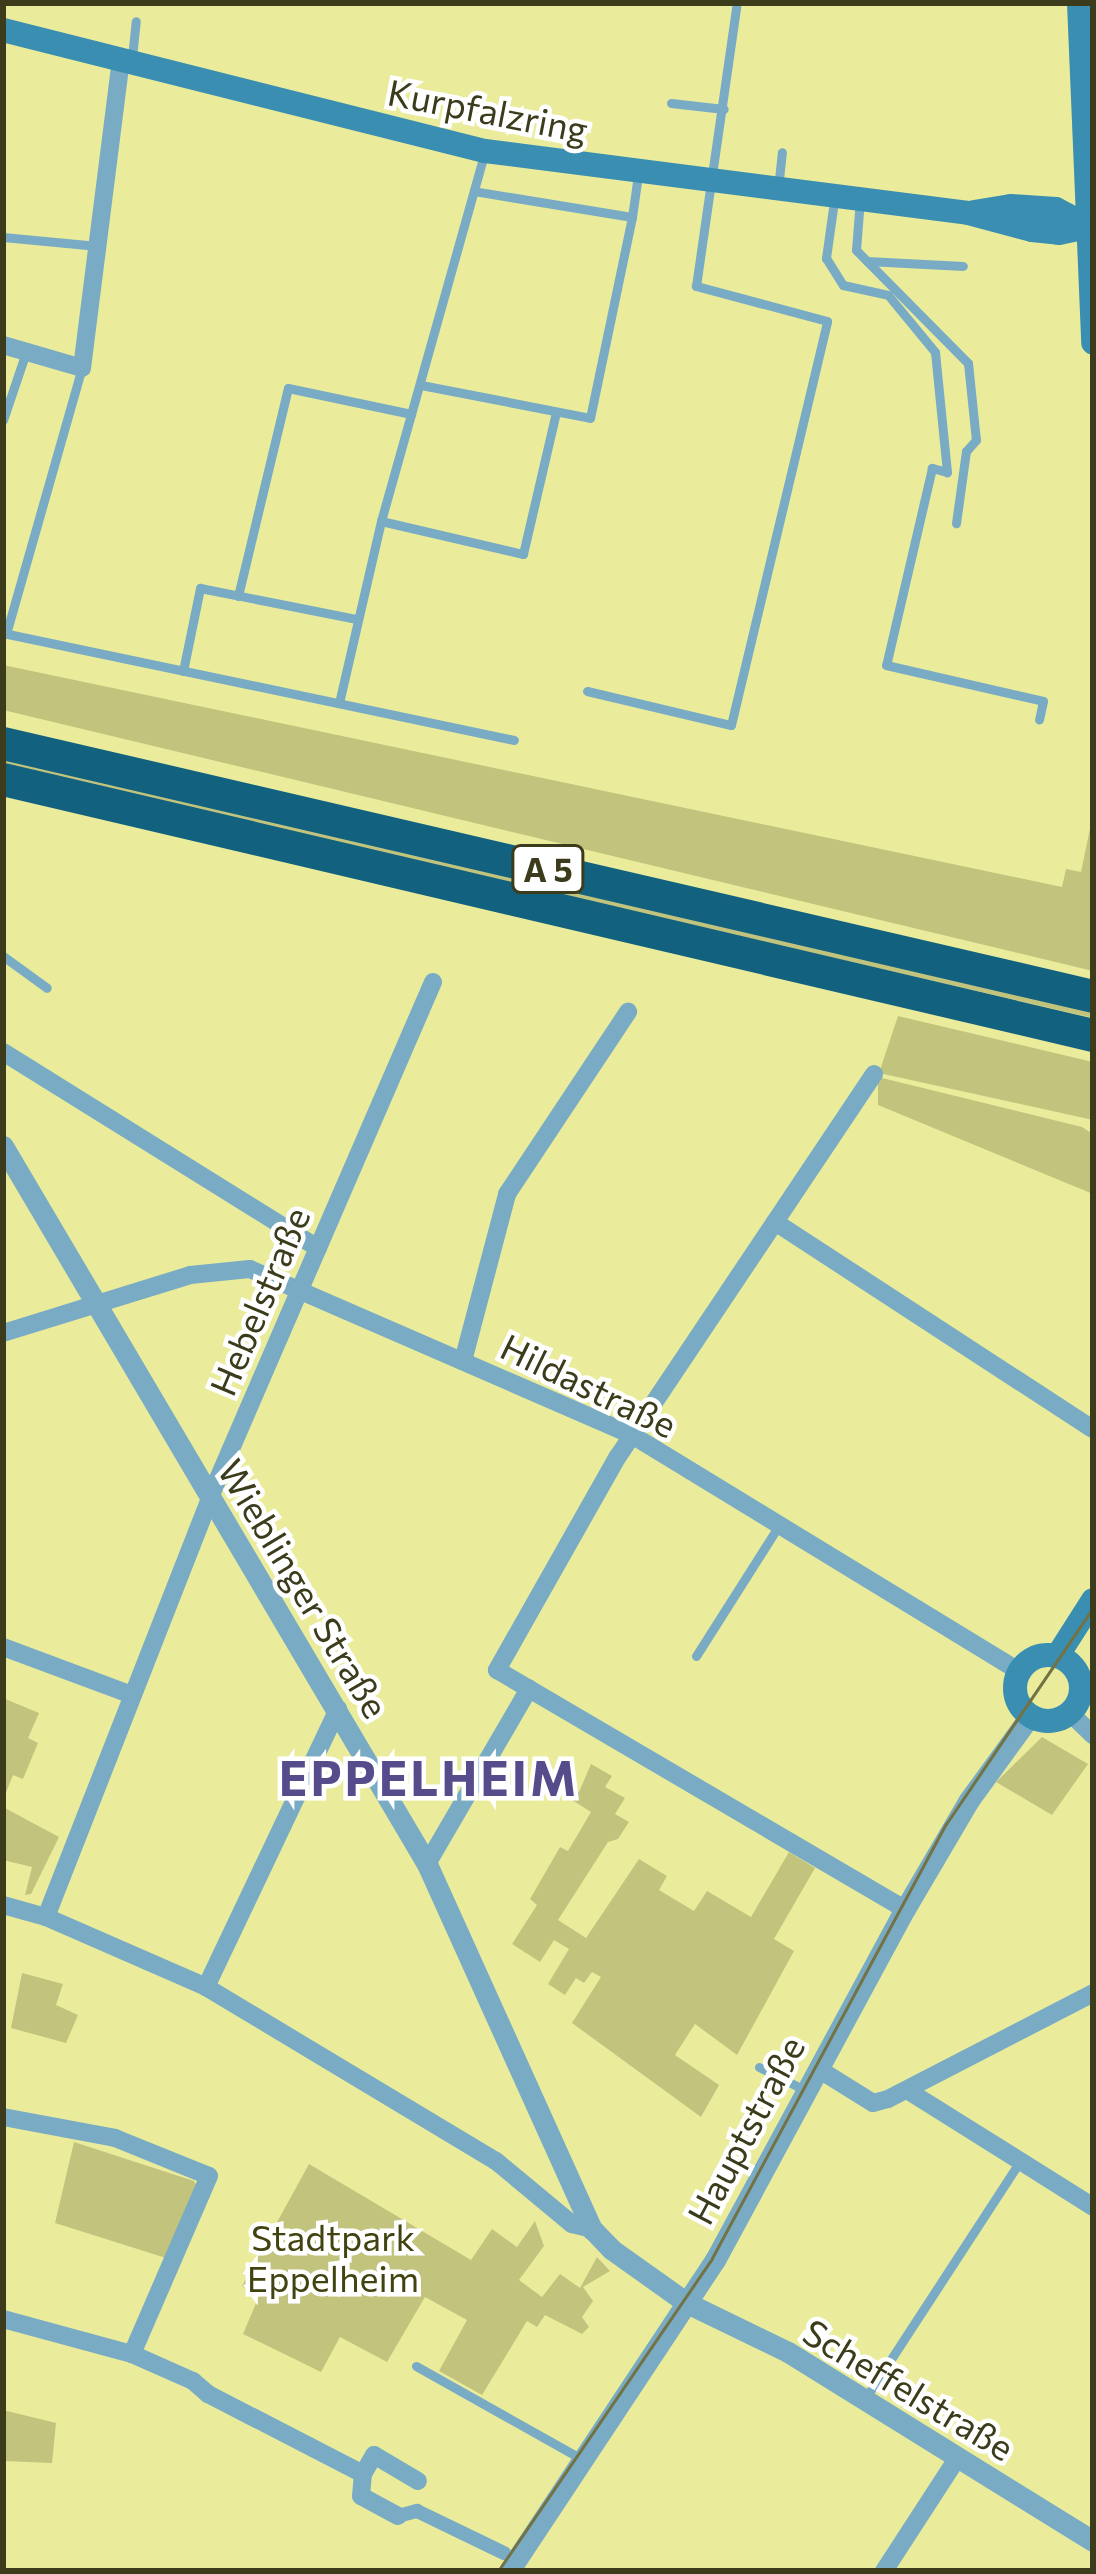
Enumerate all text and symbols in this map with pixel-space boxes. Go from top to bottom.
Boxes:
street label: Kurpfalzring [384,69,592,151]
road number: A 5 [509,842,587,896]
street label: Hebelstraße [200,1200,318,1402]
street label: Hildastraße [494,1324,684,1446]
street label: Wieblinger Straße [210,1451,398,1725]
district label: EPPELHEIM [279,1748,579,1806]
street label: Hauptstraße [677,2029,813,2231]
park label: Stadtpark Eppelheim [247,2214,419,2299]
street label: Scheffelstraße [796,2309,1022,2469]

